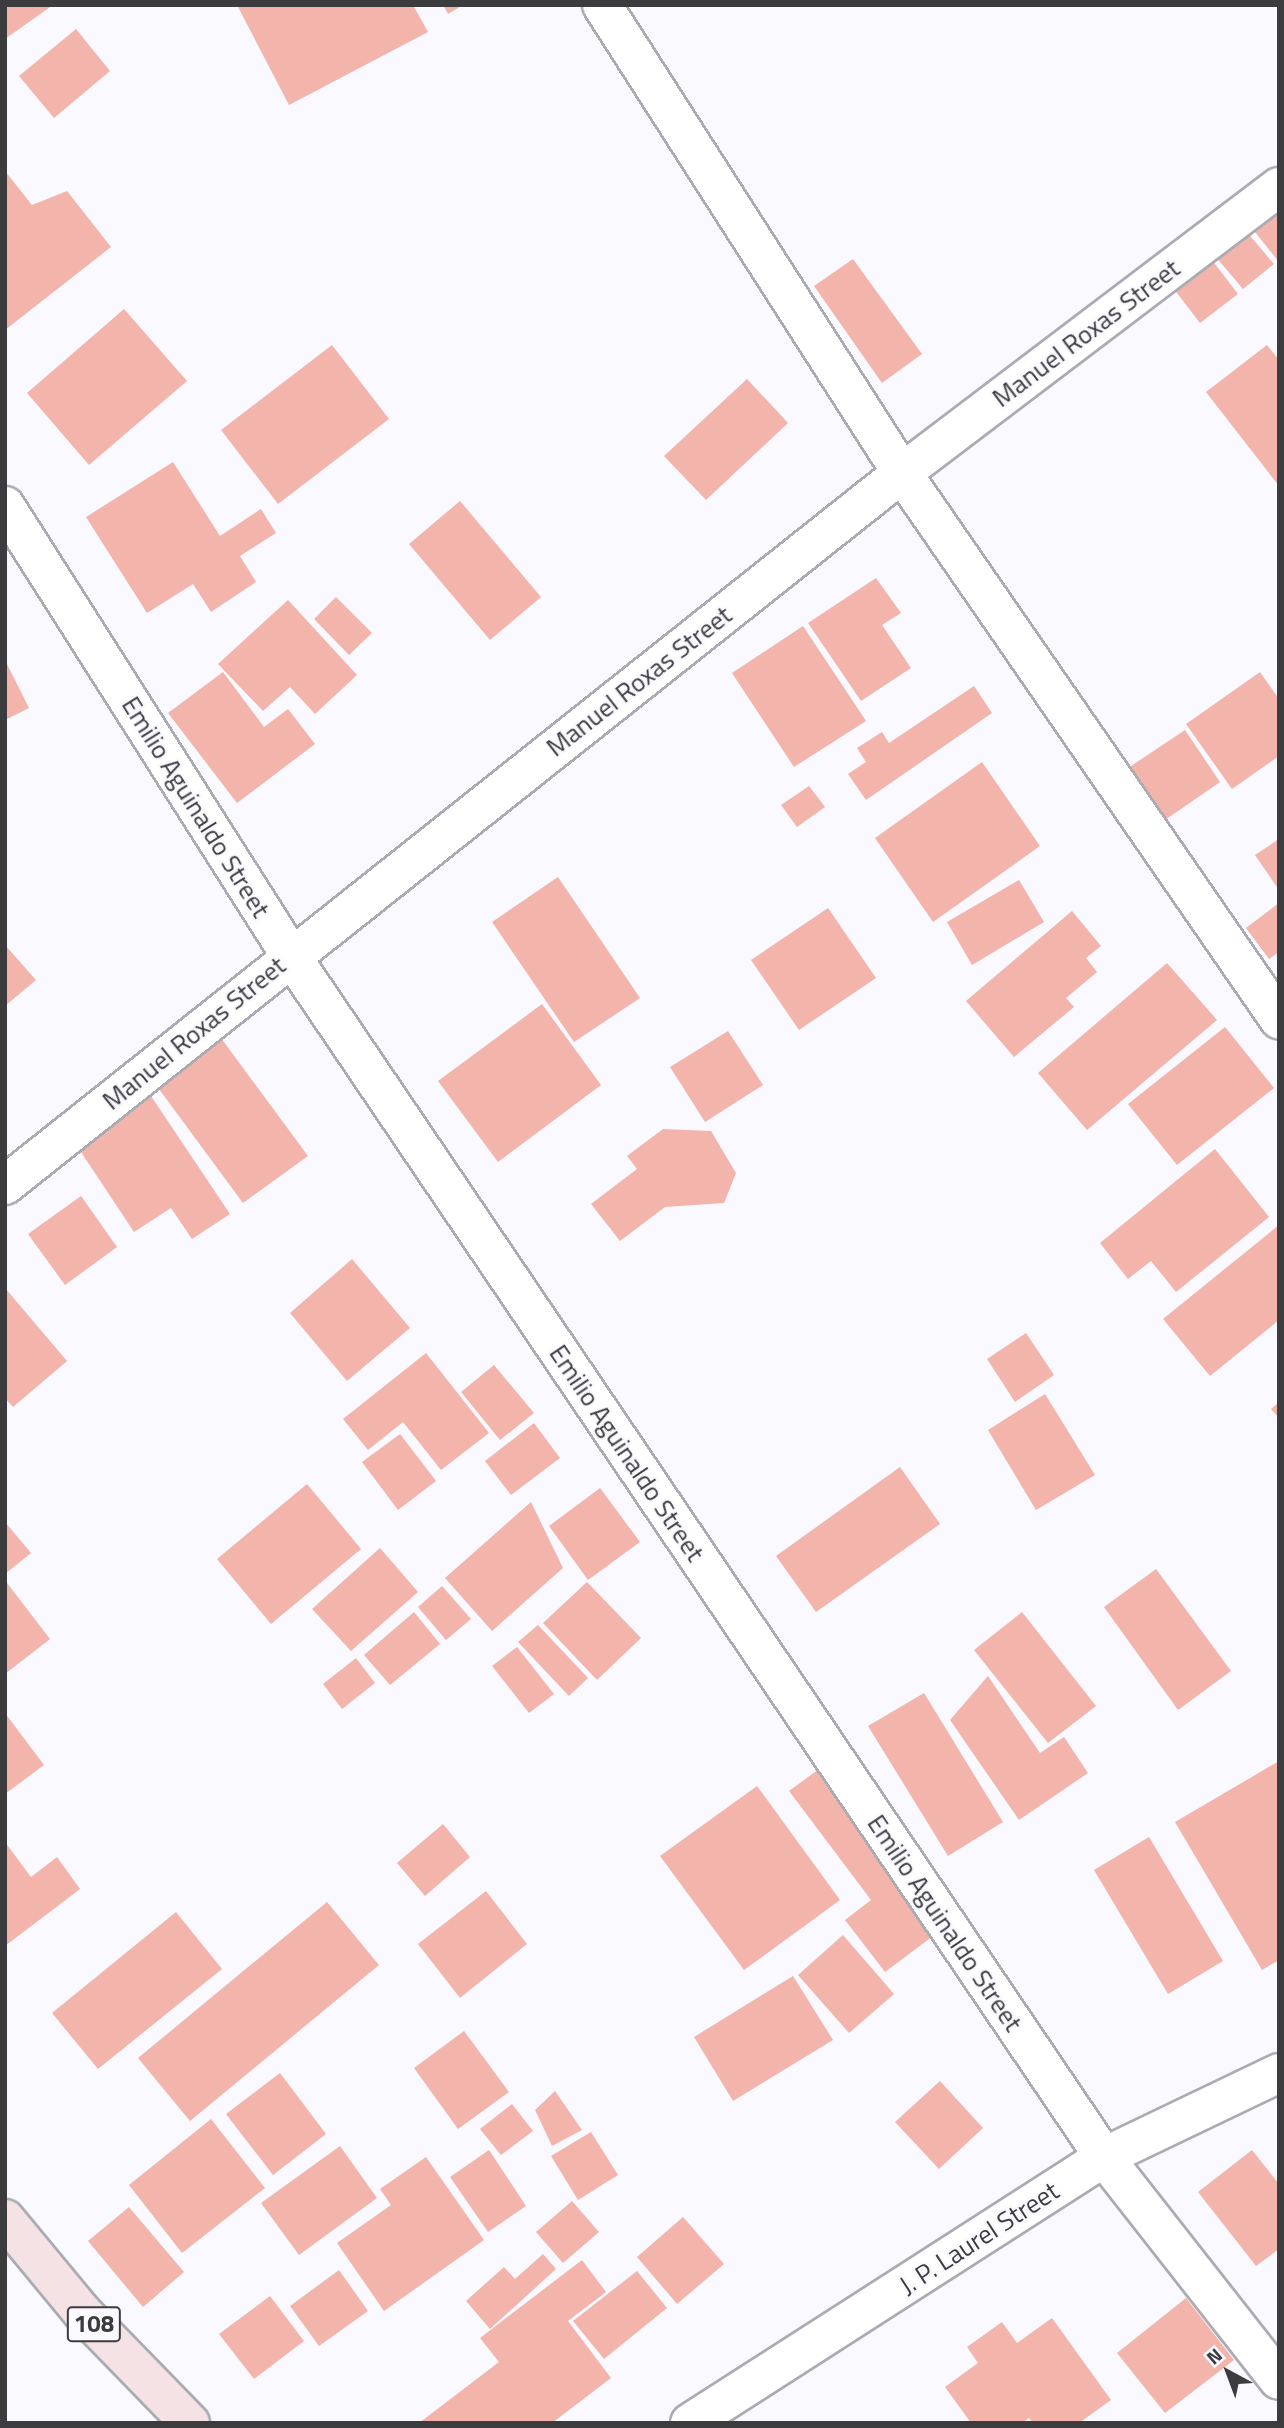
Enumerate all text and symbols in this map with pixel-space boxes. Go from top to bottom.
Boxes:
street label: Manuel Roxas Street [986,252,1186,414]
street label: Manuel Roxas Street [540,599,738,763]
street label: Emilio Aguinaldo Street [115,691,277,923]
street label: Manuel Roxas Street [96,950,292,1116]
street label: Emilio Aguinaldo Street [543,1339,711,1567]
street label: Emilio Aguinaldo Street [861,1809,1029,2037]
street label: J. P. Laurel Street [894,2175,1064,2301]
road number: 108 [66,2304,122,2344]
north arrow [1193,2337,1263,2407]
text: N [1199,2341,1228,2371]

